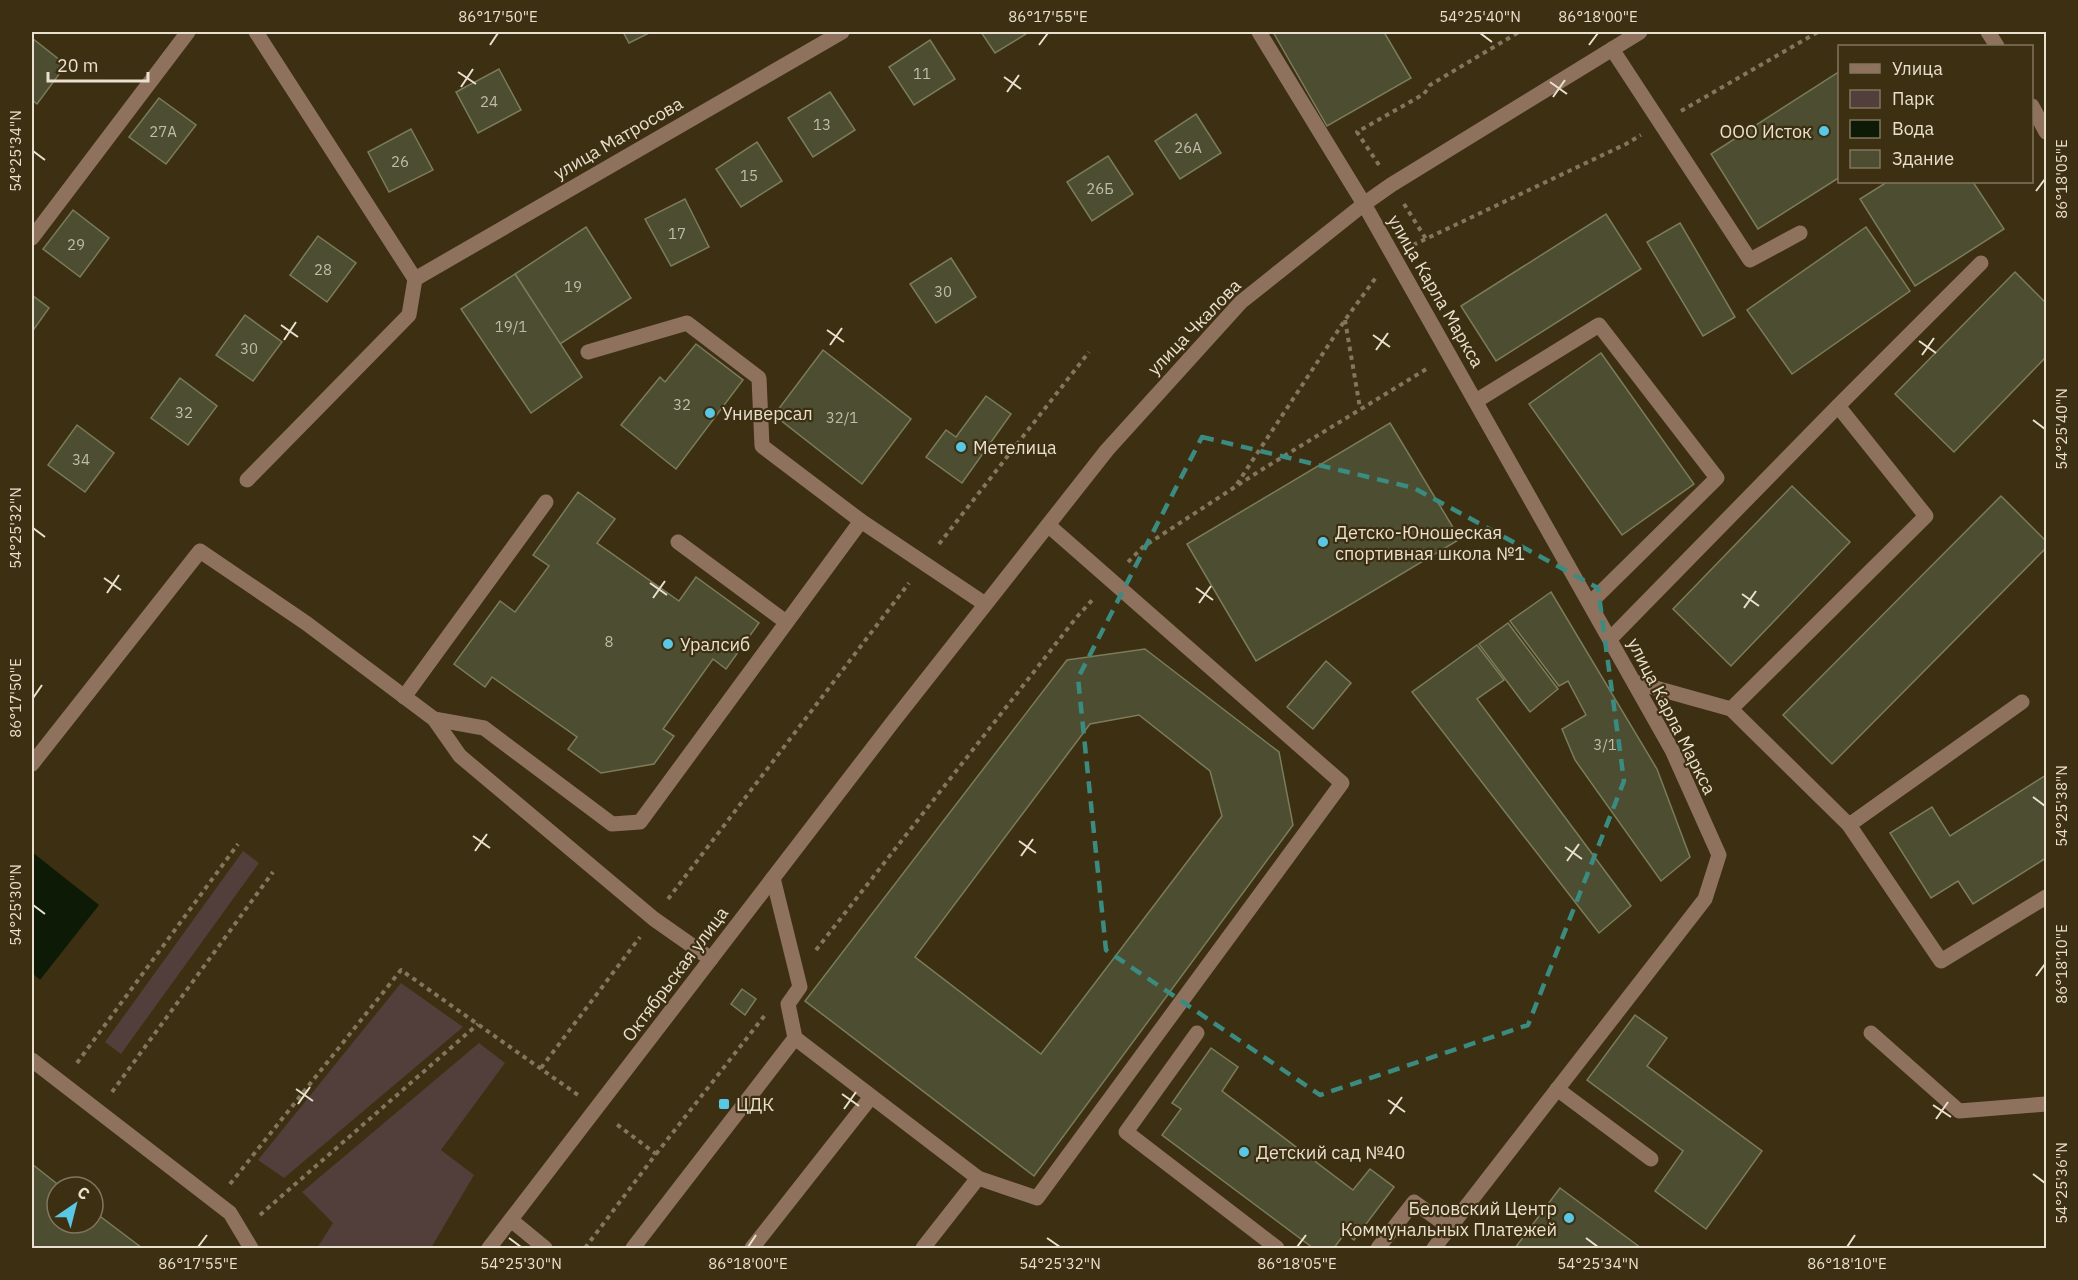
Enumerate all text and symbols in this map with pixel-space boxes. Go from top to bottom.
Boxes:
text: 86°17'50"E [458,7,538,26]
text: 86°17'55"E [1008,7,1088,26]
text: 54°25'40"N [1439,7,1521,26]
text: 86°18'00"E [1558,7,1638,26]
scale bar [48,45,148,83]
legend [1838,45,2033,183]
text: 20 m [57,54,99,77]
text: Улица [1892,57,1943,80]
house number: 11 [913,64,931,83]
text: Парк [1892,87,1935,110]
street label: улица Матросова [549,91,687,184]
house number: 24 [480,92,498,111]
text: 54°25'34"N [6,110,25,192]
house number: 13 [813,115,831,134]
text: Вода [1892,117,1935,140]
place label: ООО Исток [1719,120,1812,143]
house number: 27А [149,122,177,141]
marker: ООО Исток [1817,124,1831,138]
house number: 26А [1174,138,1202,157]
text: 86°18'05"E [2052,139,2071,219]
text: Здание [1892,147,1954,170]
house number: 26 [391,152,409,171]
house number: 15 [740,166,758,185]
house number: 26Б [1086,179,1114,198]
street label: улица Карла Маркса [1383,210,1489,372]
house number: 17 [668,224,686,243]
house number: 29 [67,235,85,254]
house number: 28 [314,260,332,279]
street label: улица Чкалова [1142,274,1246,380]
house number: 19 [564,277,582,296]
house number: 30 [934,282,952,301]
house number: 19/1 [495,317,527,336]
house number: 30 [240,339,258,358]
text: 54°25'40"N [2052,388,2071,470]
house number: 32 [673,395,691,414]
place label: Универсал [722,402,813,425]
house number: 32 [175,403,193,422]
marker: Универсал [703,406,717,420]
house number: 32/1 [826,408,858,427]
place label: Метелица [973,436,1057,459]
marker: Метелица [954,440,968,454]
house number: 34 [72,450,90,469]
text: 54°25'32"N [6,487,25,569]
place label: Детско-Юношеская спортивная школа №1 [1335,521,1525,565]
marker: Детско-Юношеская спортивная школа №1 [1316,535,1330,549]
house number: 8 [604,632,614,651]
place label: Уралсиб [680,633,750,656]
street label: улица Карла Маркса [1622,634,1722,799]
marker: Уралсиб [661,637,675,651]
text: 86°17'50"E [6,658,25,738]
house number: 3/1 [1593,735,1617,754]
text: 54°25'38"N [2052,765,2071,847]
text: 54°25'30"N [6,864,25,946]
street label: Октябрьская улица [617,902,733,1046]
text: 86°18'10"E [2052,924,2071,1004]
place label: ЦДК [736,1093,774,1116]
marker: ЦДК [717,1097,731,1111]
place label: Детский сад №40 [1256,1141,1405,1164]
text: 54°25'36"N [2052,1142,2071,1224]
marker: Детский сад №40 [1237,1145,1251,1159]
north arrow [45,1175,105,1235]
text: С [74,1182,94,1204]
place label: Беловский Центр Коммунальных Платежей [1341,1197,1557,1241]
marker: Беловский Центр Коммунальных Платежей [1562,1211,1576,1225]
text: 86°17'55"E [158,1254,238,1273]
text: 54°25'30"N [480,1254,562,1273]
text: 86°18'00"E [708,1254,788,1273]
text: 54°25'32"N [1019,1254,1101,1273]
text: 86°18'05"E [1257,1254,1337,1273]
text: 54°25'34"N [1557,1254,1639,1273]
text: 86°18'10"E [1807,1254,1887,1273]

